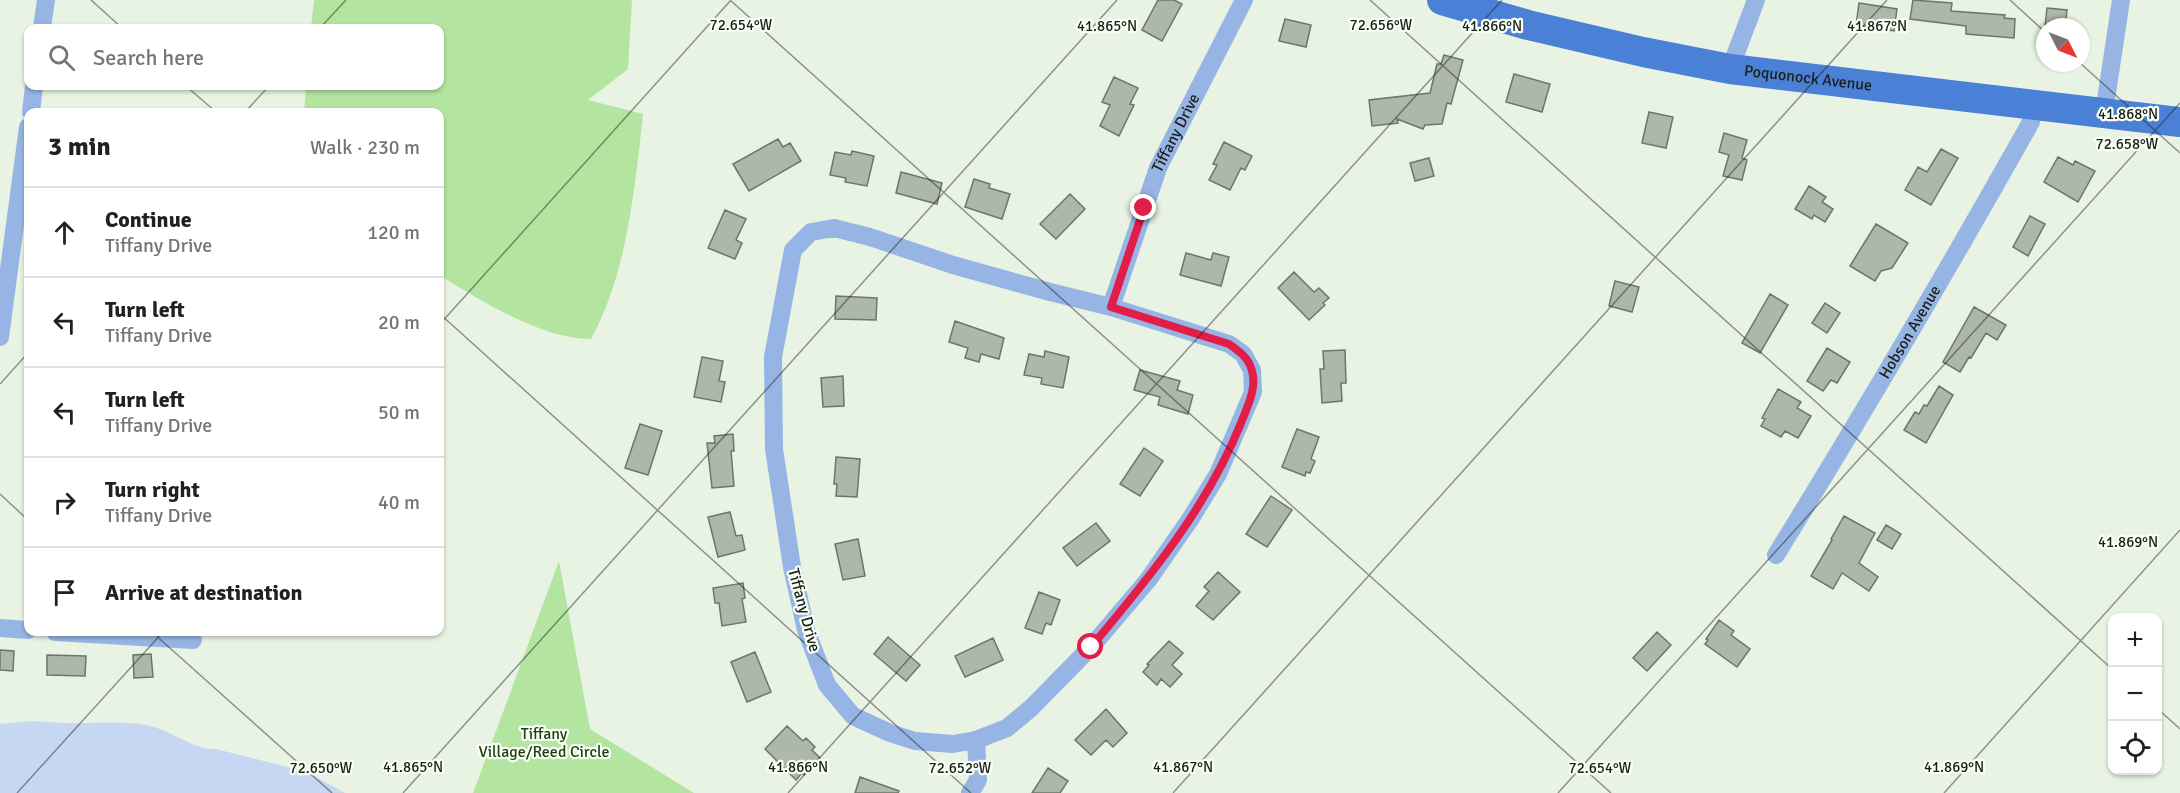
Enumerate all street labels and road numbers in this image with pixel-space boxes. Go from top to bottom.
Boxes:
street label: Poquonock Avenue [1743,61,1873,96]
street label: Tiffany Drive [1147,90,1204,176]
street label: Hobson Avenue [1875,282,1945,383]
street label: Tiffany Drive [783,566,825,654]

